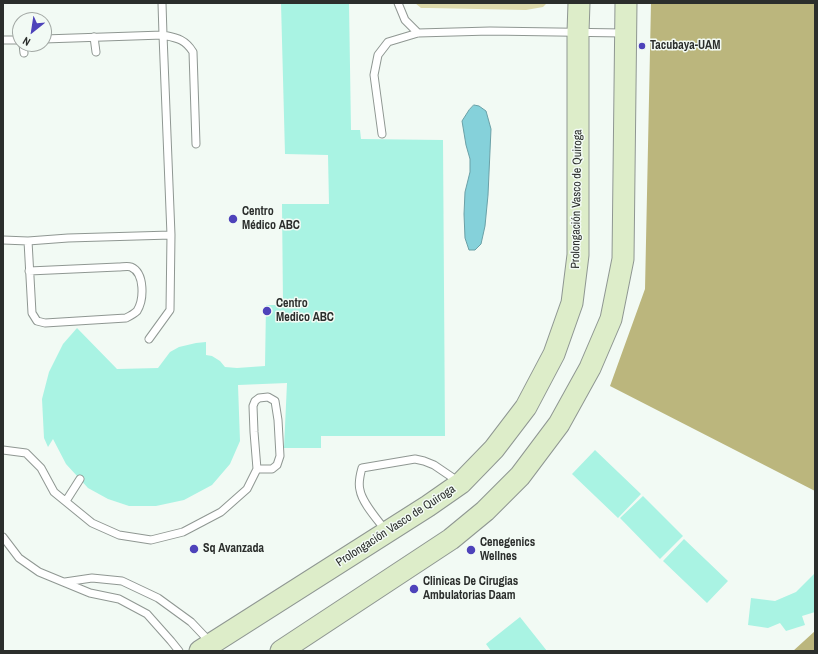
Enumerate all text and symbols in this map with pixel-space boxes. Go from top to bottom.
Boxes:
north arrow [12,12,52,52]
text: N [20,34,33,49]
place label: Tacubaya-UAM [650,39,720,53]
marker: Tacubaya-UAM [637,41,647,51]
street label: Prolongación Vasco de Quiroga [569,129,585,269]
place label: Centro Médico ABC [242,205,300,233]
marker: Centro Médico ABC [227,213,239,225]
place label: Centro Medico ABC [276,297,334,325]
marker: Centro Medico ABC [261,305,273,317]
street label: Prolongación Vasco de Quiroga [334,482,458,570]
place label: Cenegenics Wellnes [480,536,535,564]
place label: Sq Avanzada [203,542,264,556]
marker: Sq Avanzada [188,543,200,555]
marker: Cenegenics Wellnes [465,544,477,556]
place label: Clinicas De Cirugias Ambulatorias Daam [423,575,518,603]
marker: Clinicas De Cirugias Ambulatorias Daam [408,583,420,595]

